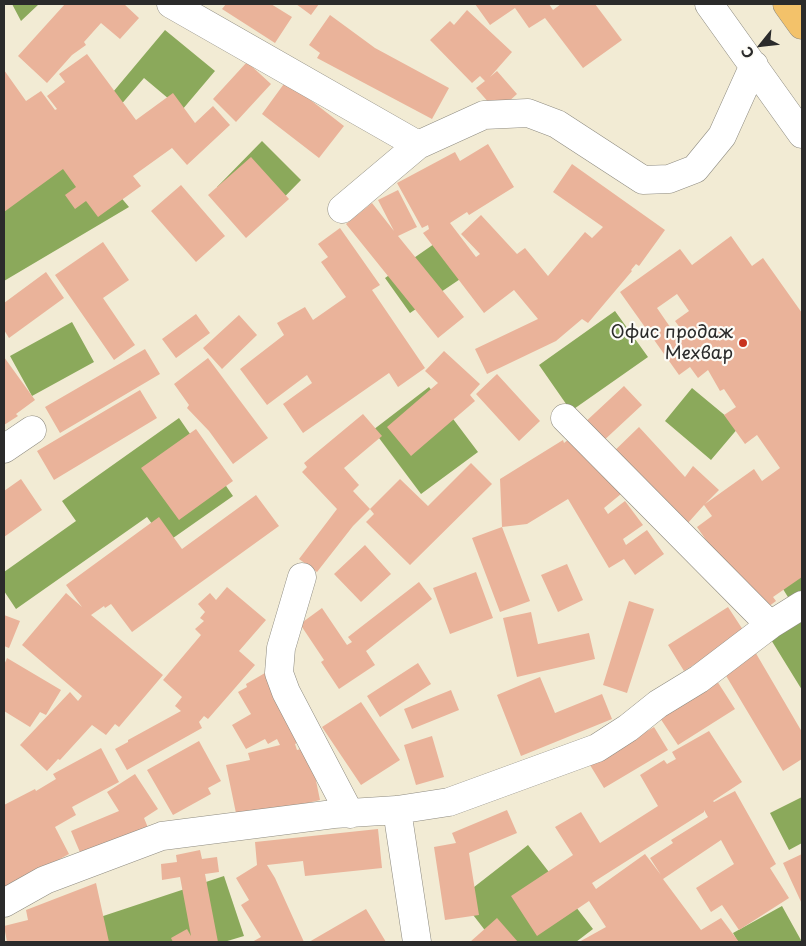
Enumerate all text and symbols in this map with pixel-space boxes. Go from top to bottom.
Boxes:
north arrow [736,20,786,70]
text: С [736,43,759,62]
place label: Офис продаж Мехвар [610,322,733,364]
marker: Офис продаж Мехвар [737,337,749,349]

